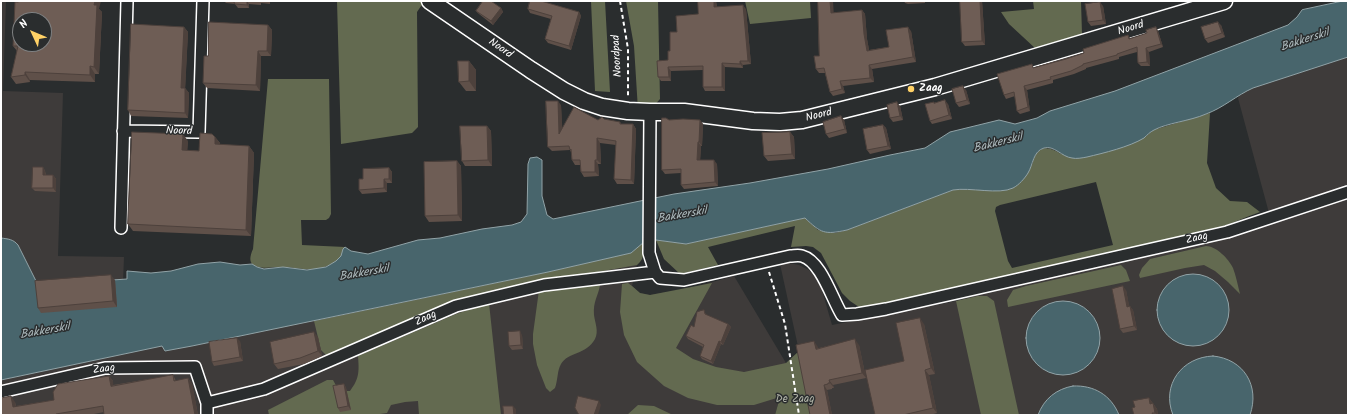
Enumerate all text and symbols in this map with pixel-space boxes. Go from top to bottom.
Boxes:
north arrow [12,12,52,52]
text: N [15,16,33,33]
street label: Noord [1116,19,1146,39]
water label: Bakkerskil [1279,26,1331,56]
street label: Noordpad [610,34,626,78]
street label: Noord [485,36,515,62]
place label: Zaag [919,82,943,96]
marker: Zaag [906,84,916,94]
street label: Noord [805,106,833,126]
street label: Noord [166,125,192,139]
water label: Bakkerskil [972,131,1024,157]
water label: Bakkerskil [656,205,708,227]
street label: Zaag [1185,230,1209,248]
water label: Bakkerskil [338,263,390,285]
street label: Zaag [413,308,439,330]
water label: Bakkerskil [19,321,71,343]
street label: Zaag [92,362,116,378]
park label: De Zaag [776,393,814,407]

